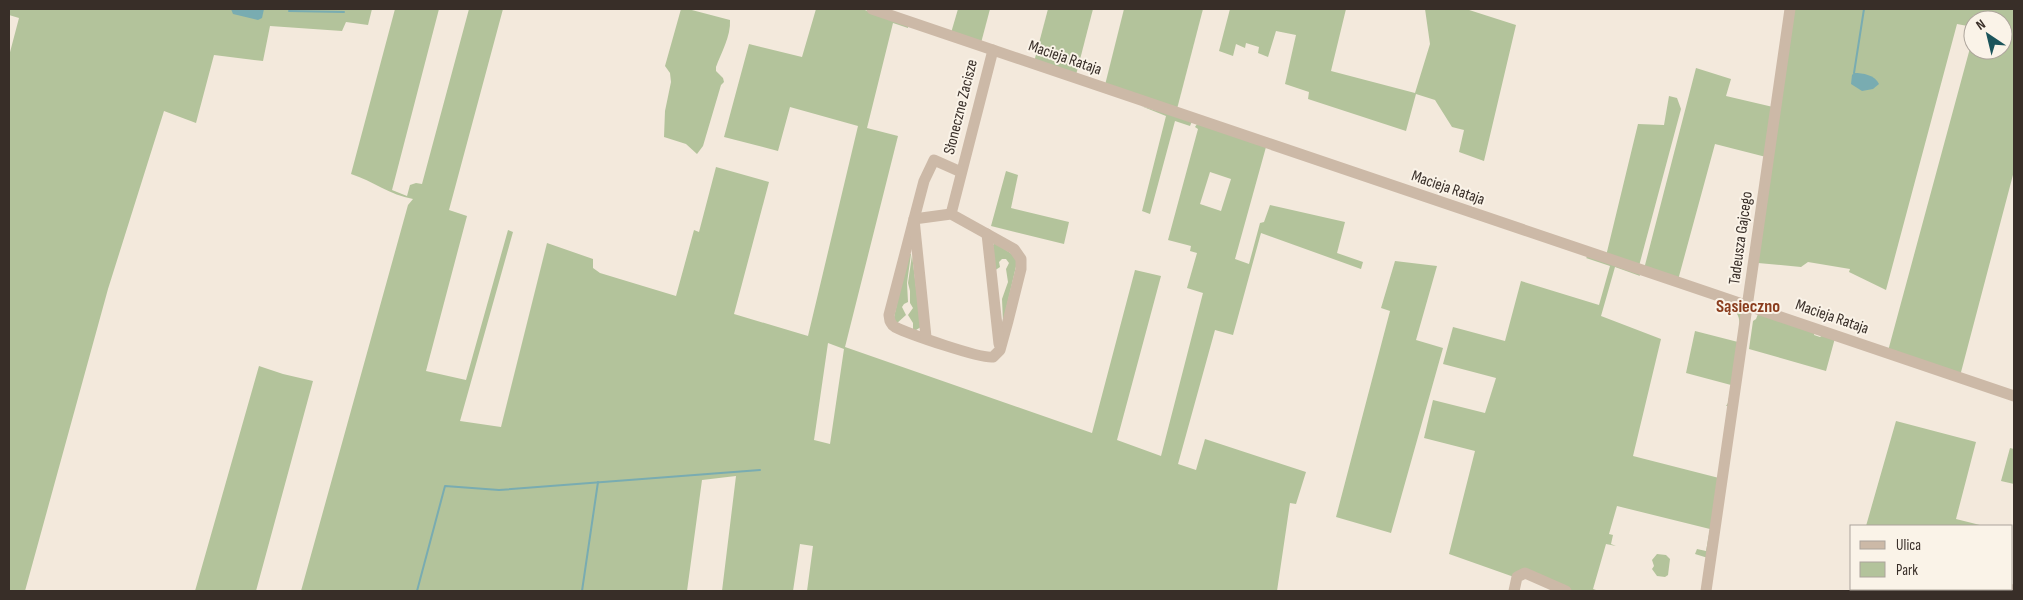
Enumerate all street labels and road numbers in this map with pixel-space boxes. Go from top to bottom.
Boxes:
street label: Macieja Rataja [1026,37,1104,79]
street label: Słoneczne Zacisze [940,58,982,156]
street label: Macieja Rataja [1409,167,1487,209]
street label: Tadeusza Gajcego [1725,190,1757,286]
street label: Macieja Rataja [1793,296,1871,338]

